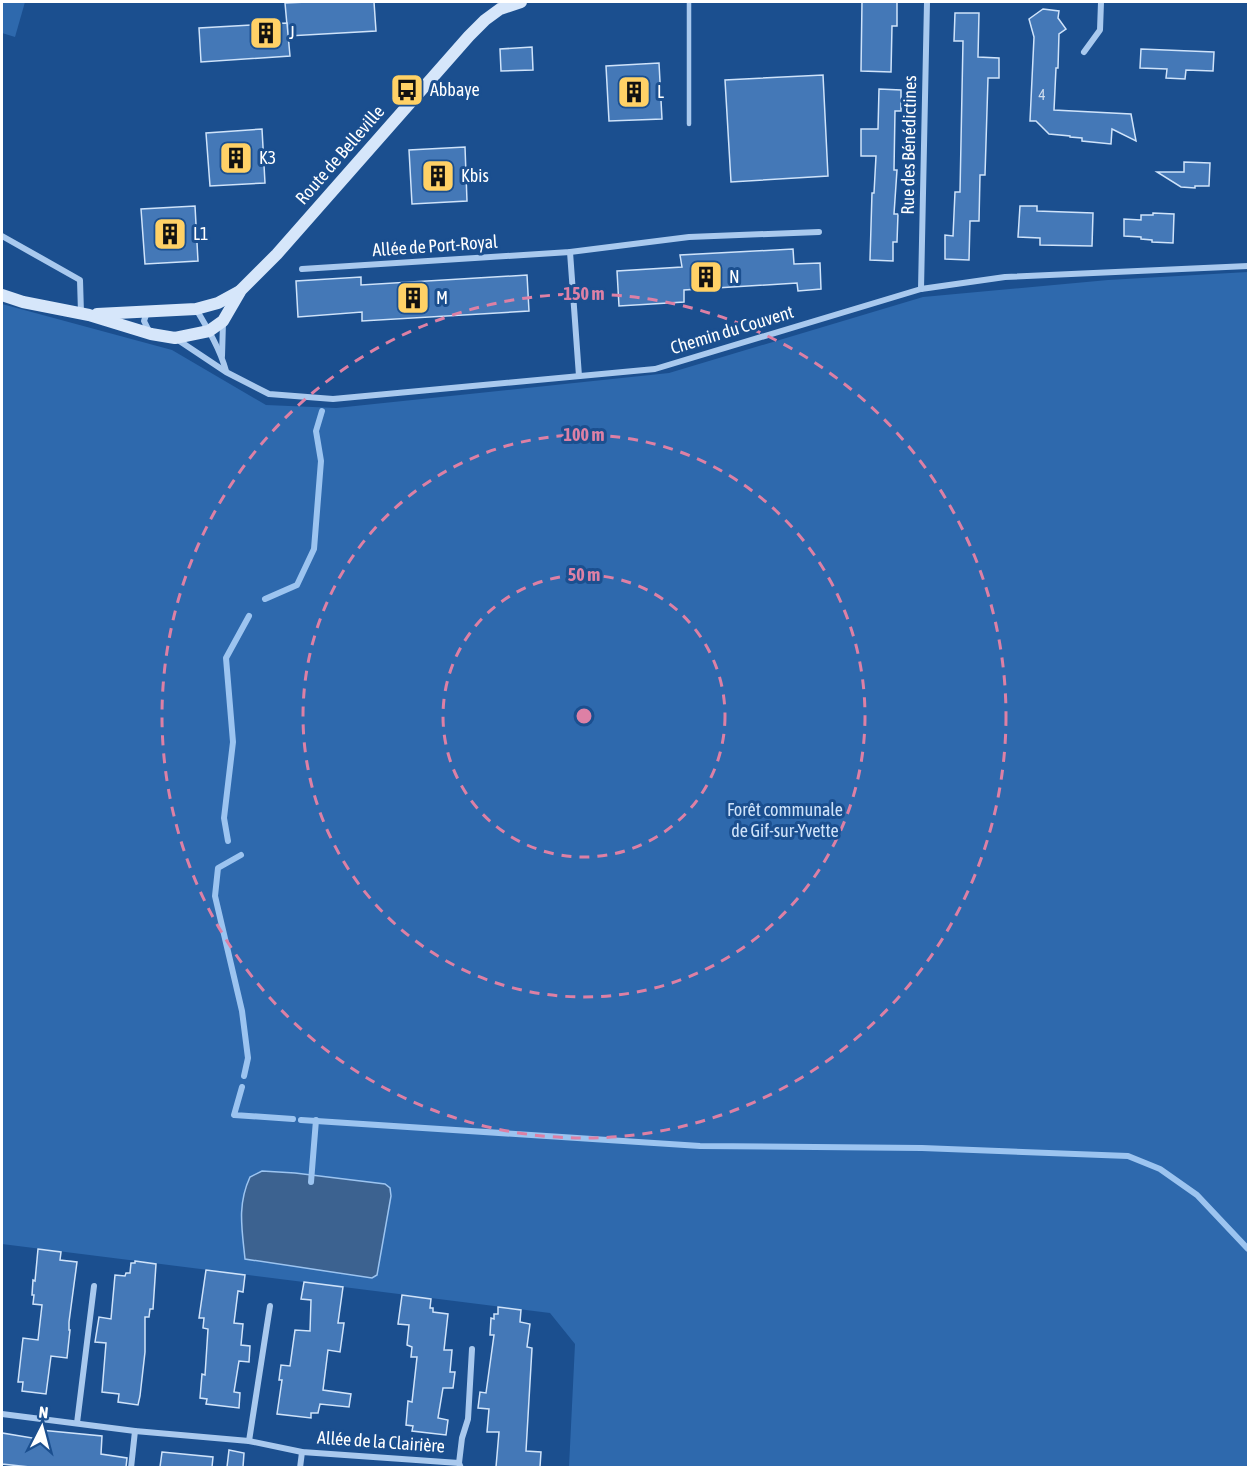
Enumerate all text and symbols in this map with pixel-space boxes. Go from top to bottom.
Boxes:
building icon: J [248,15,284,51]
place label: J [289,22,295,43]
bus stop icon: Abbaye [389,72,425,108]
building icon: L [616,74,652,110]
street label: Rue des Bénédictines [897,75,920,215]
place label: Abbaye [430,79,480,100]
place label: L [657,81,664,102]
house number: 4 [1038,86,1046,103]
street label: Route de Belleville [291,101,388,208]
building icon: K3 [218,140,254,176]
place label: K3 [259,147,276,168]
building icon: Kbis [420,158,456,194]
place label: Kbis [461,165,489,186]
building icon: L1 [152,216,188,252]
place label: L1 [193,223,208,244]
street label: Allée de Port-Royal [372,231,499,260]
building icon: N [688,259,724,295]
place label: N [729,266,740,287]
building icon: M [395,280,431,316]
text: 150 m [564,283,604,304]
place label: M [436,287,448,308]
street label: Chemin du Couvent [668,301,796,358]
text: 100 m [564,424,604,445]
text: 50 m [568,564,600,585]
centre of rings [574,706,594,726]
park label: Forêt communale de Gif-sur-Yvette [727,799,843,841]
north arrow [12,1397,72,1457]
text: N [38,1403,49,1422]
street label: Allée de la Clairière [316,1427,446,1456]

